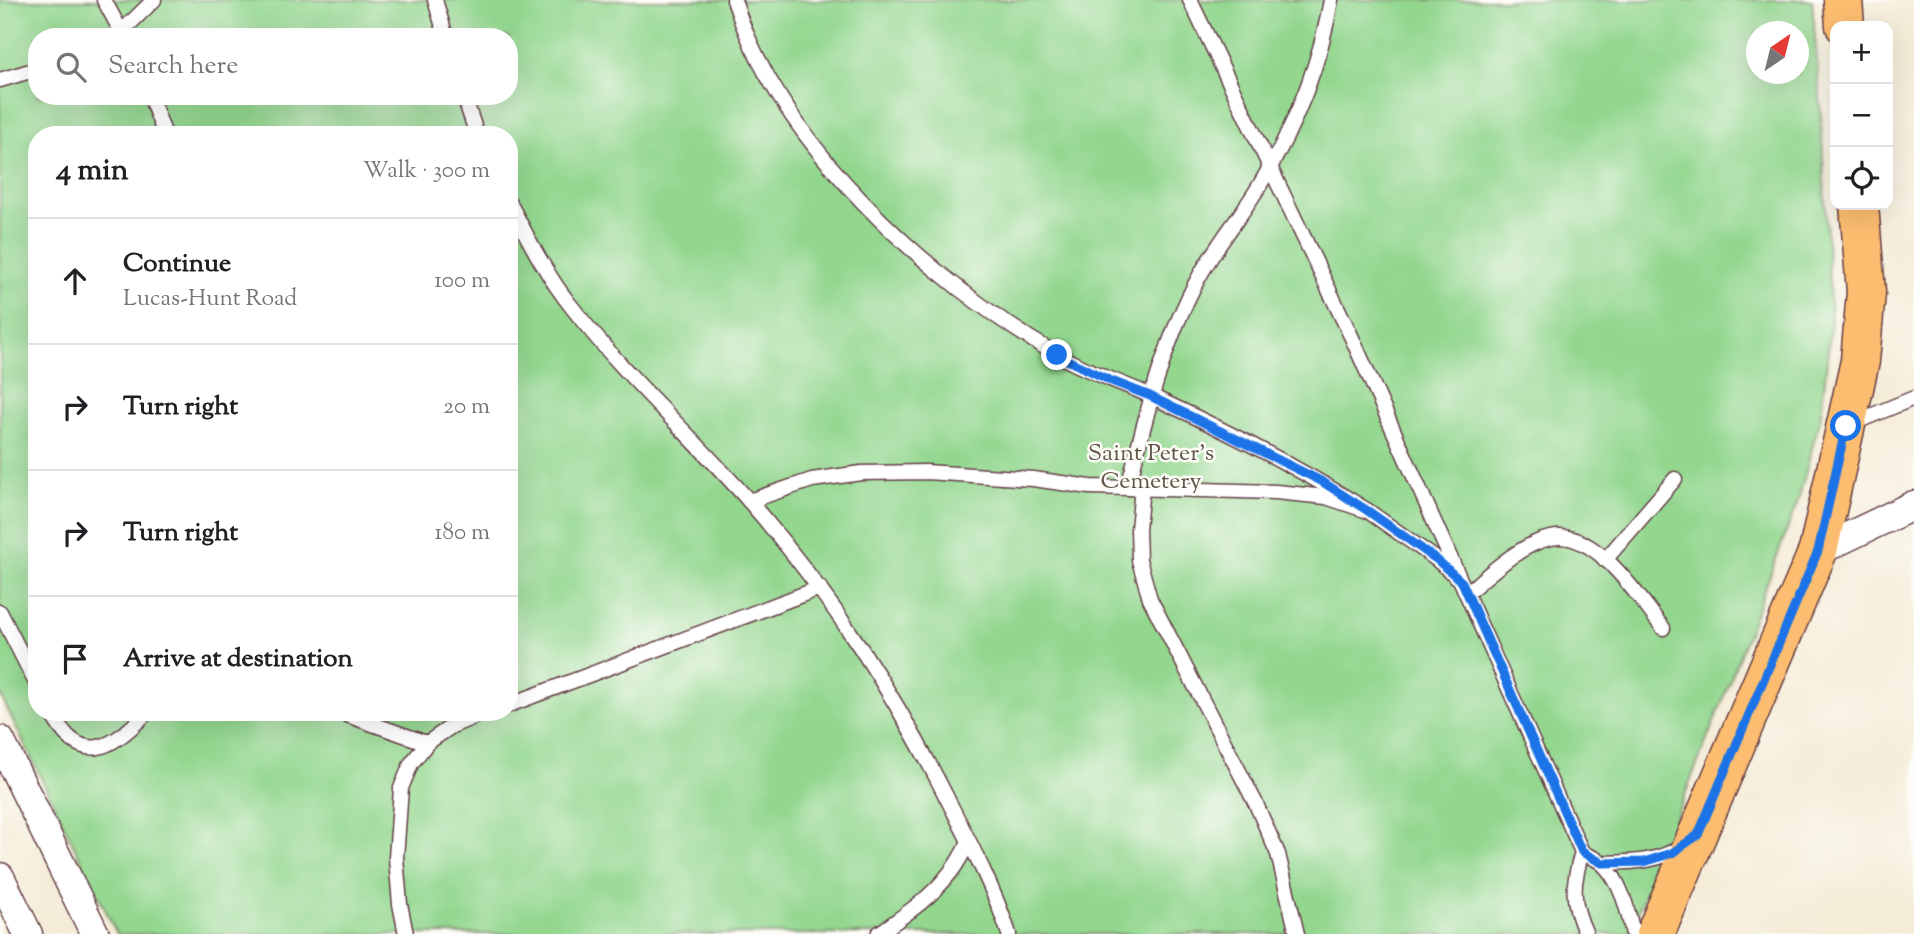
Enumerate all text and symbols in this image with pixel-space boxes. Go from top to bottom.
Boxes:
north arrow [1746,21,1809,84]
map controls [1830,21,1893,210]
button: + [1830,21,1893,84]
search box [28,28,518,105]
icon: search [52,48,90,86]
text: Search here [108,48,238,85]
button: − [1830,84,1893,147]
button: locate [1830,147,1893,210]
text: 4 min [56,150,129,193]
text: Walk · 300 m [363,155,490,188]
text: Continue [123,246,231,283]
icon: ahead [56,262,94,300]
text: 100 m [434,265,490,298]
text: Lucas-Hunt Road [123,283,297,316]
route end [1041,339,1072,370]
icon: right [56,388,94,426]
text: Turn right [123,389,238,426]
text: 20 m [443,391,490,424]
route start [1830,410,1861,441]
park label: Saint Peter's Cemetery [1088,437,1214,499]
icon: right [56,514,94,552]
text: Turn right [123,515,238,552]
text: 180 m [435,517,490,550]
icon: arrive [56,640,94,678]
text: Arrive at destination [123,641,353,678]

